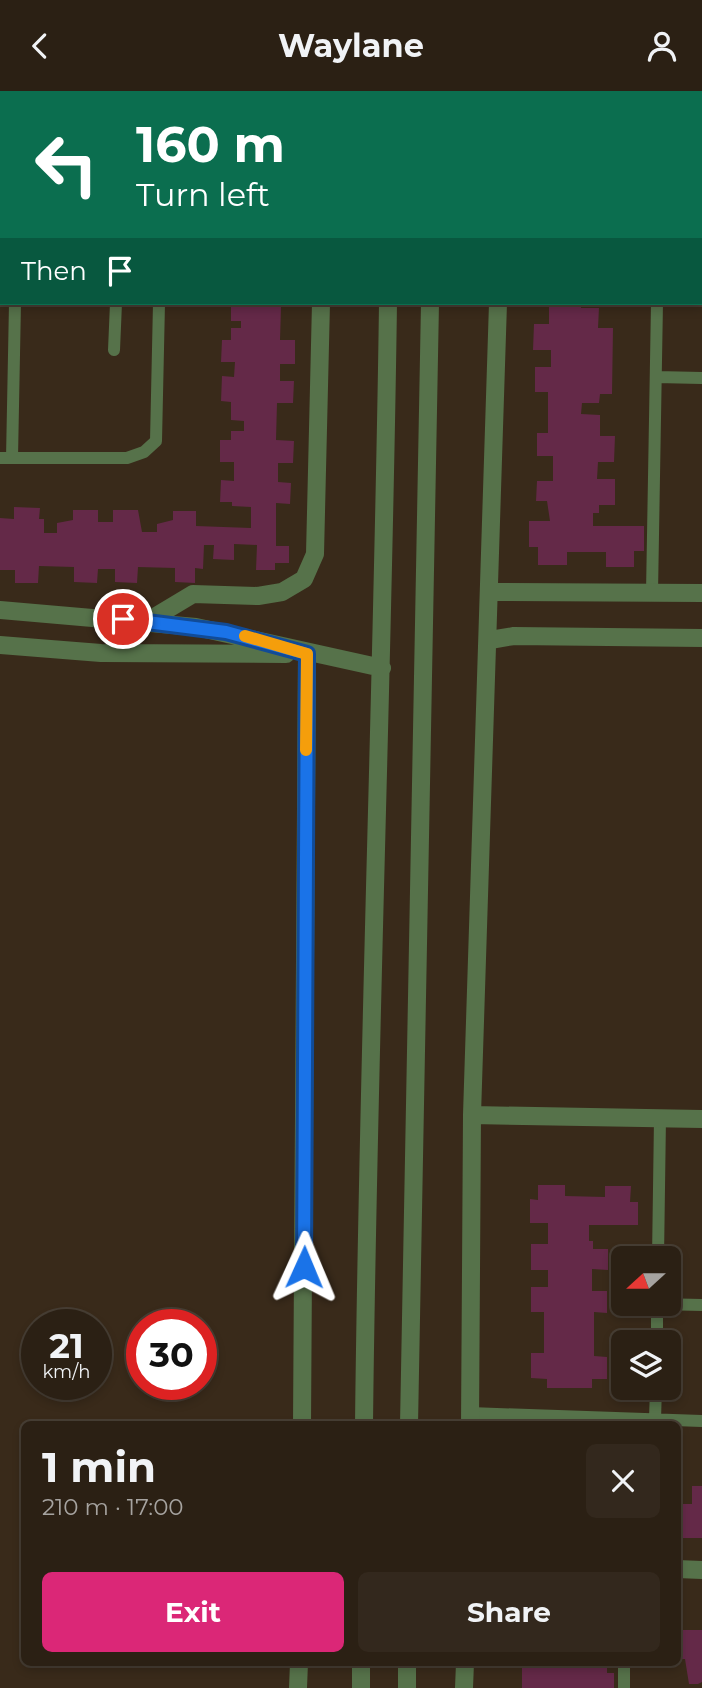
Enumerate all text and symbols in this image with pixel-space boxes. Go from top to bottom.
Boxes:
text: Waylane [278,26,424,65]
icon: back [21,27,59,65]
icon: person [643,27,681,65]
text: 160 m [136,115,285,174]
icon: left [21,119,112,210]
text: Turn left [136,175,270,214]
icon: arrive [101,252,139,290]
text: Then [21,255,87,287]
pin [93,589,153,649]
icon: arrive [104,600,142,638]
position arrow [267,1230,341,1304]
north arrow [611,1246,681,1316]
map controls [611,1246,681,1400]
speed limit sign: 30 [126,1309,217,1400]
text: 21 [49,1324,84,1367]
button: layers [611,1330,681,1400]
text: km/h [42,1361,91,1383]
text: 1 min [42,1441,156,1493]
button: close [586,1444,660,1518]
text: 210 m · 17:00 [42,1493,184,1521]
button: Exit [42,1572,344,1652]
button: Share [358,1572,660,1652]

